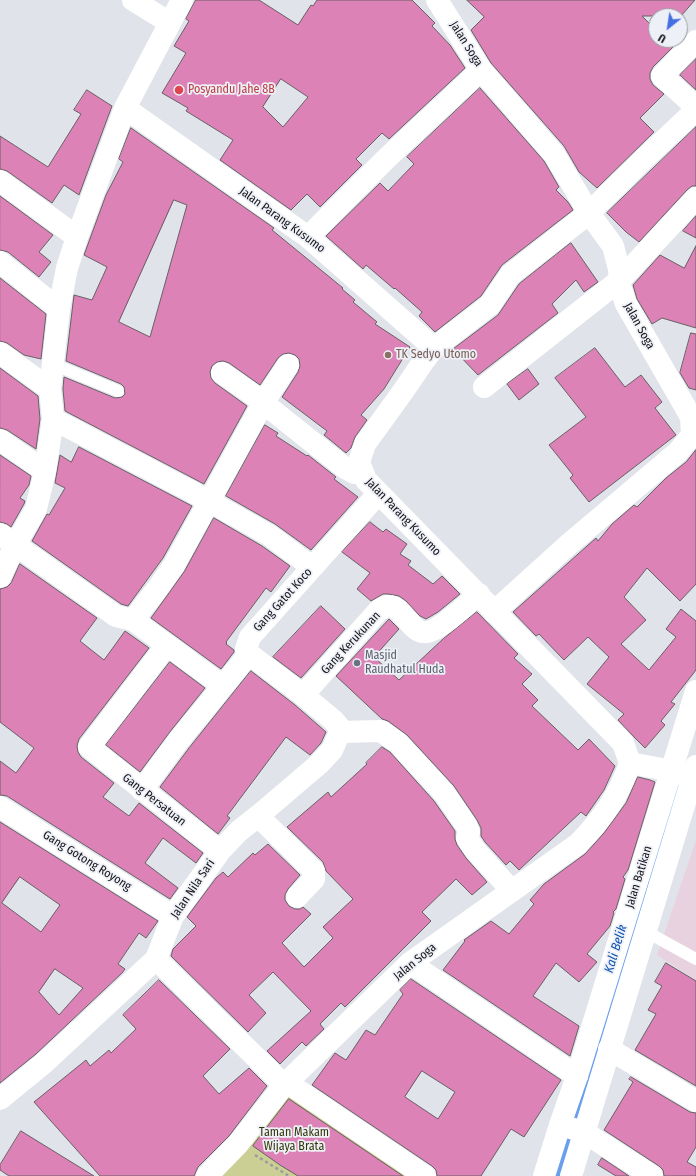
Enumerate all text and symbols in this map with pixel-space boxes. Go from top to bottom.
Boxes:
north arrow [648,8,688,48]
street label: Jalan Soga [446,19,486,69]
text: U [656,31,668,45]
place label: Posyandu Jahe 8B [188,83,275,97]
marker: Posyandu Jahe 8B [173,84,185,96]
street label: Jalan Parang Kusumo [236,184,328,256]
street label: Jalan Soga [620,300,658,352]
place label: TK Sedyo Utomo [396,348,476,362]
marker: TK Sedyo Utomo [383,350,393,360]
street label: Jalan Parang Kusumo [362,475,444,559]
street label: Gang Gatot Koco [251,565,315,635]
street label: Gang Kerukunan [318,609,384,677]
place label: Masjid Raudhatul Huda [365,649,444,677]
marker: Masjid Raudhatul Huda [352,658,362,668]
street label: Gang Persatuan [119,771,189,829]
street label: Gang Gotong Royong [40,828,134,894]
street label: Jalan Batikan [623,844,655,910]
street label: Jalan Nila Sari [168,857,218,921]
water label: Kali Belik [601,923,631,975]
street label: Jalan Soga [391,940,439,984]
park label: Taman Makam Wijaya Brata [259,1126,329,1154]

